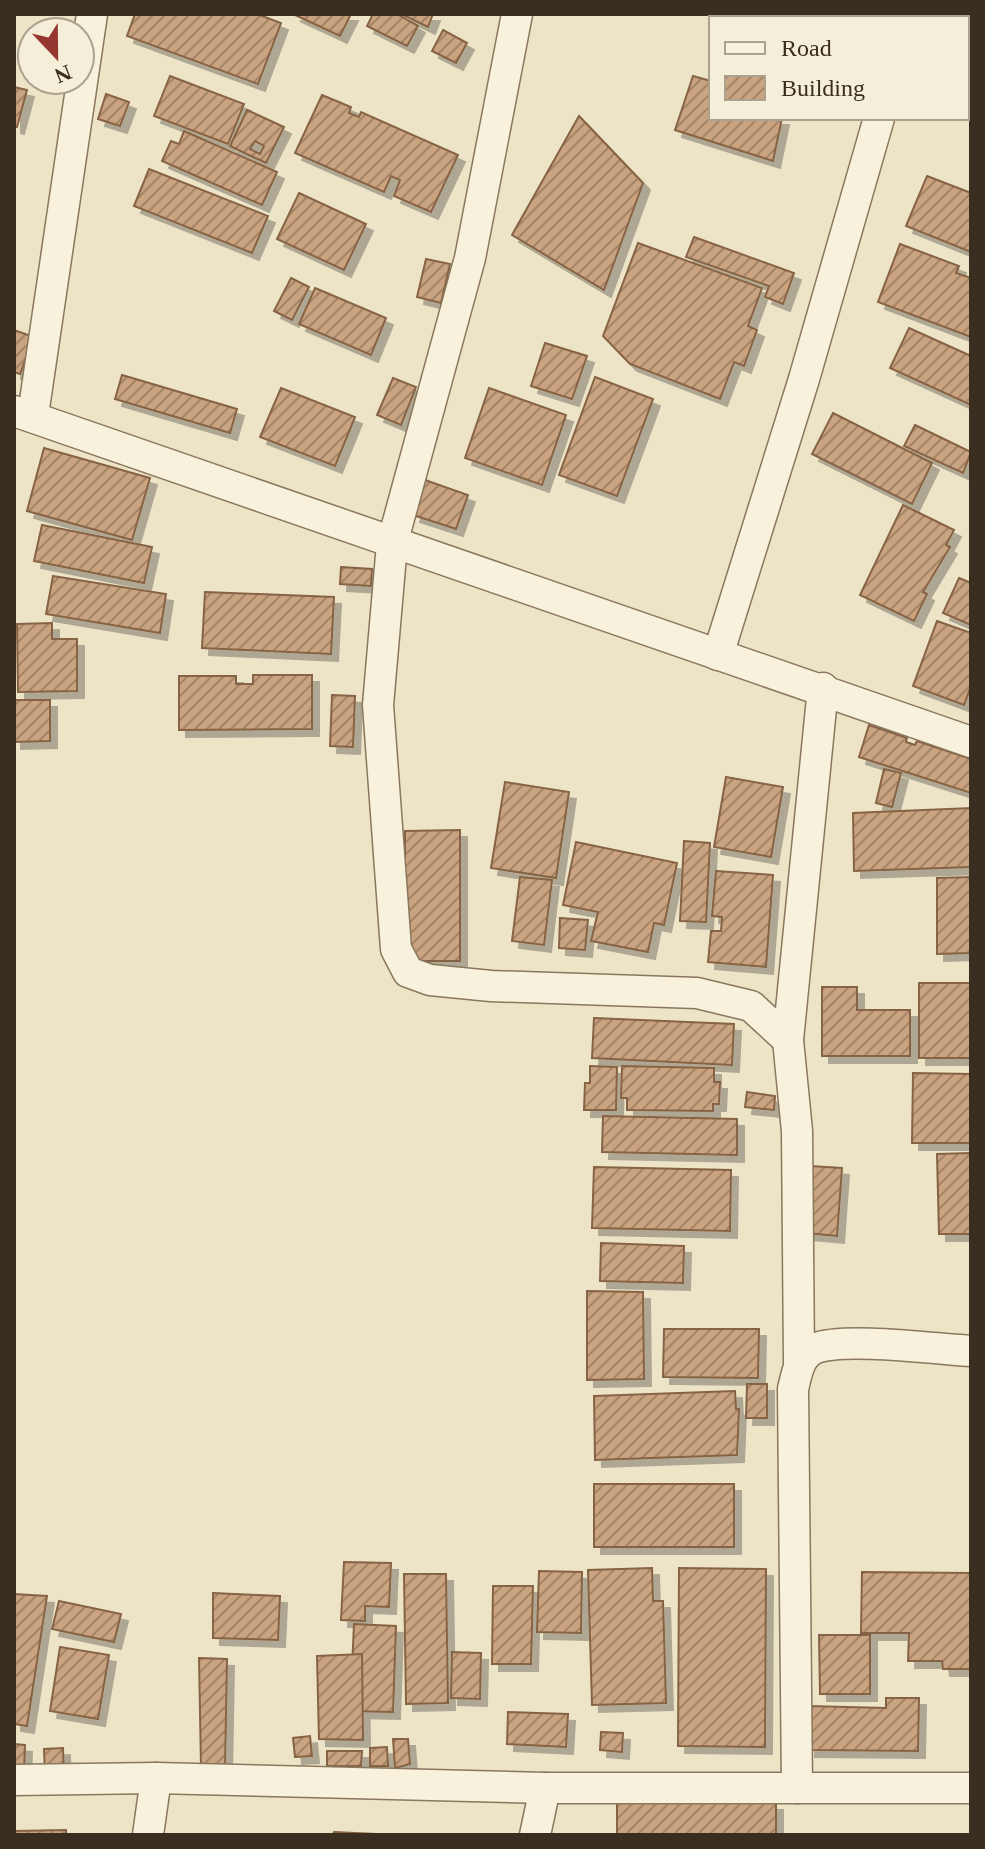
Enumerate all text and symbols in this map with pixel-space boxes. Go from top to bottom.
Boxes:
north arrow [16,16,96,96]
legend [709,16,969,120]
text: Road [781,35,832,61]
text: N [51,60,75,89]
text: Building [781,75,865,101]

